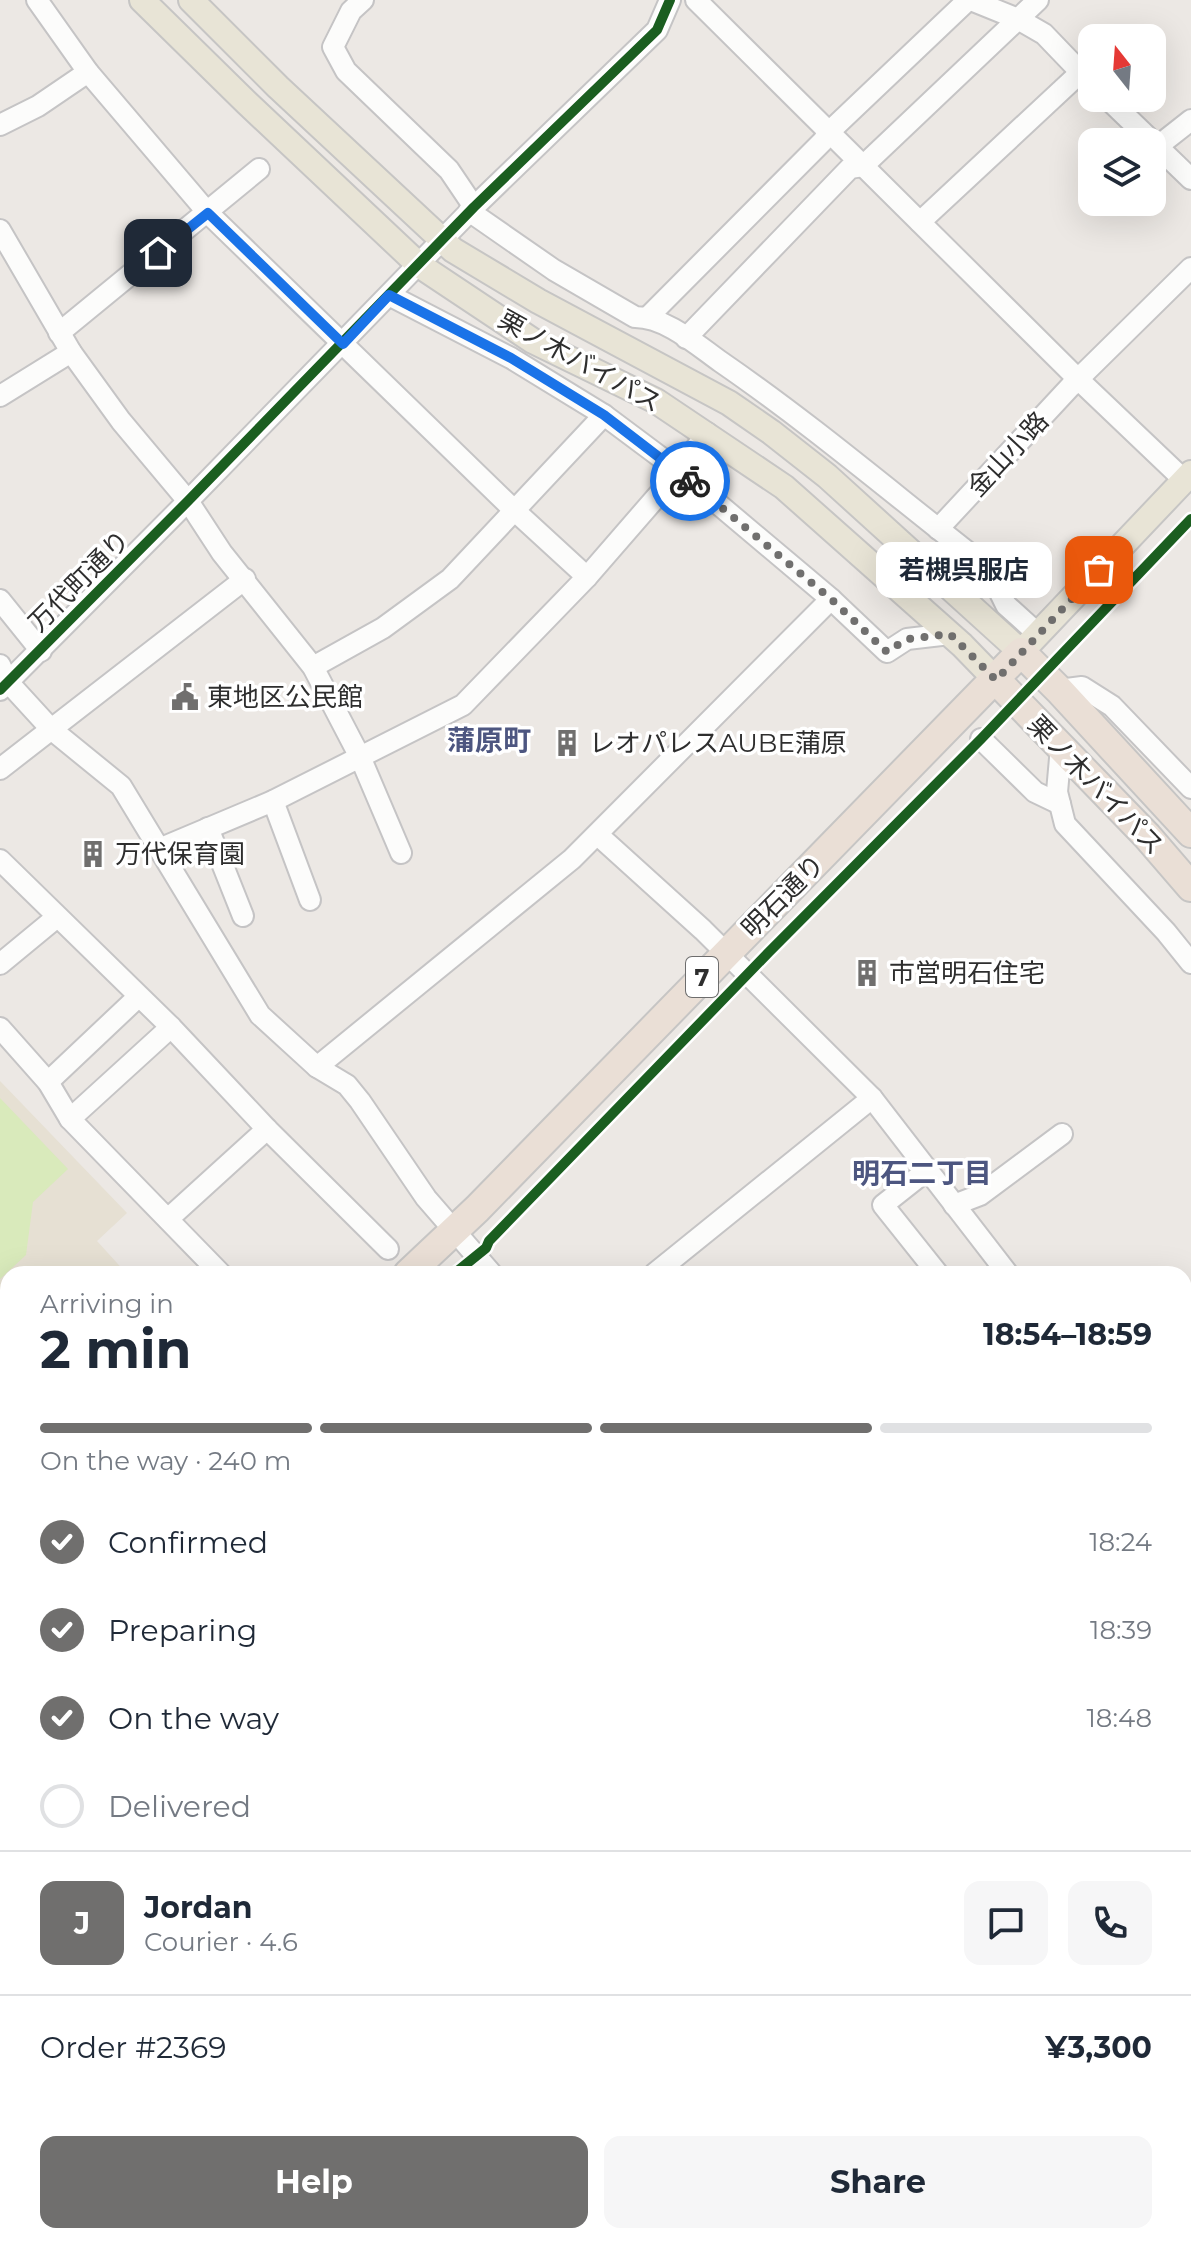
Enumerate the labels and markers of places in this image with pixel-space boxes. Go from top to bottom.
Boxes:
pin [124,219,192,287]
pin [1065,536,1133,604]
callout: 若槻呉服店 [875,542,1051,598]
place label: 東地区公民館 [207,681,363,713]
public building icon: 東地区公民館 [170,682,200,712]
place label: レオパレスAUBE蒲原 [589,727,847,759]
building icon: レオパレスAUBE蒲原 [552,728,582,758]
place label: 万代保育園 [115,838,245,870]
building icon: 万代保育園 [78,839,108,869]
place label: 市営明石住宅 [889,957,1045,989]
building icon: 市営明石住宅 [852,958,882,988]

